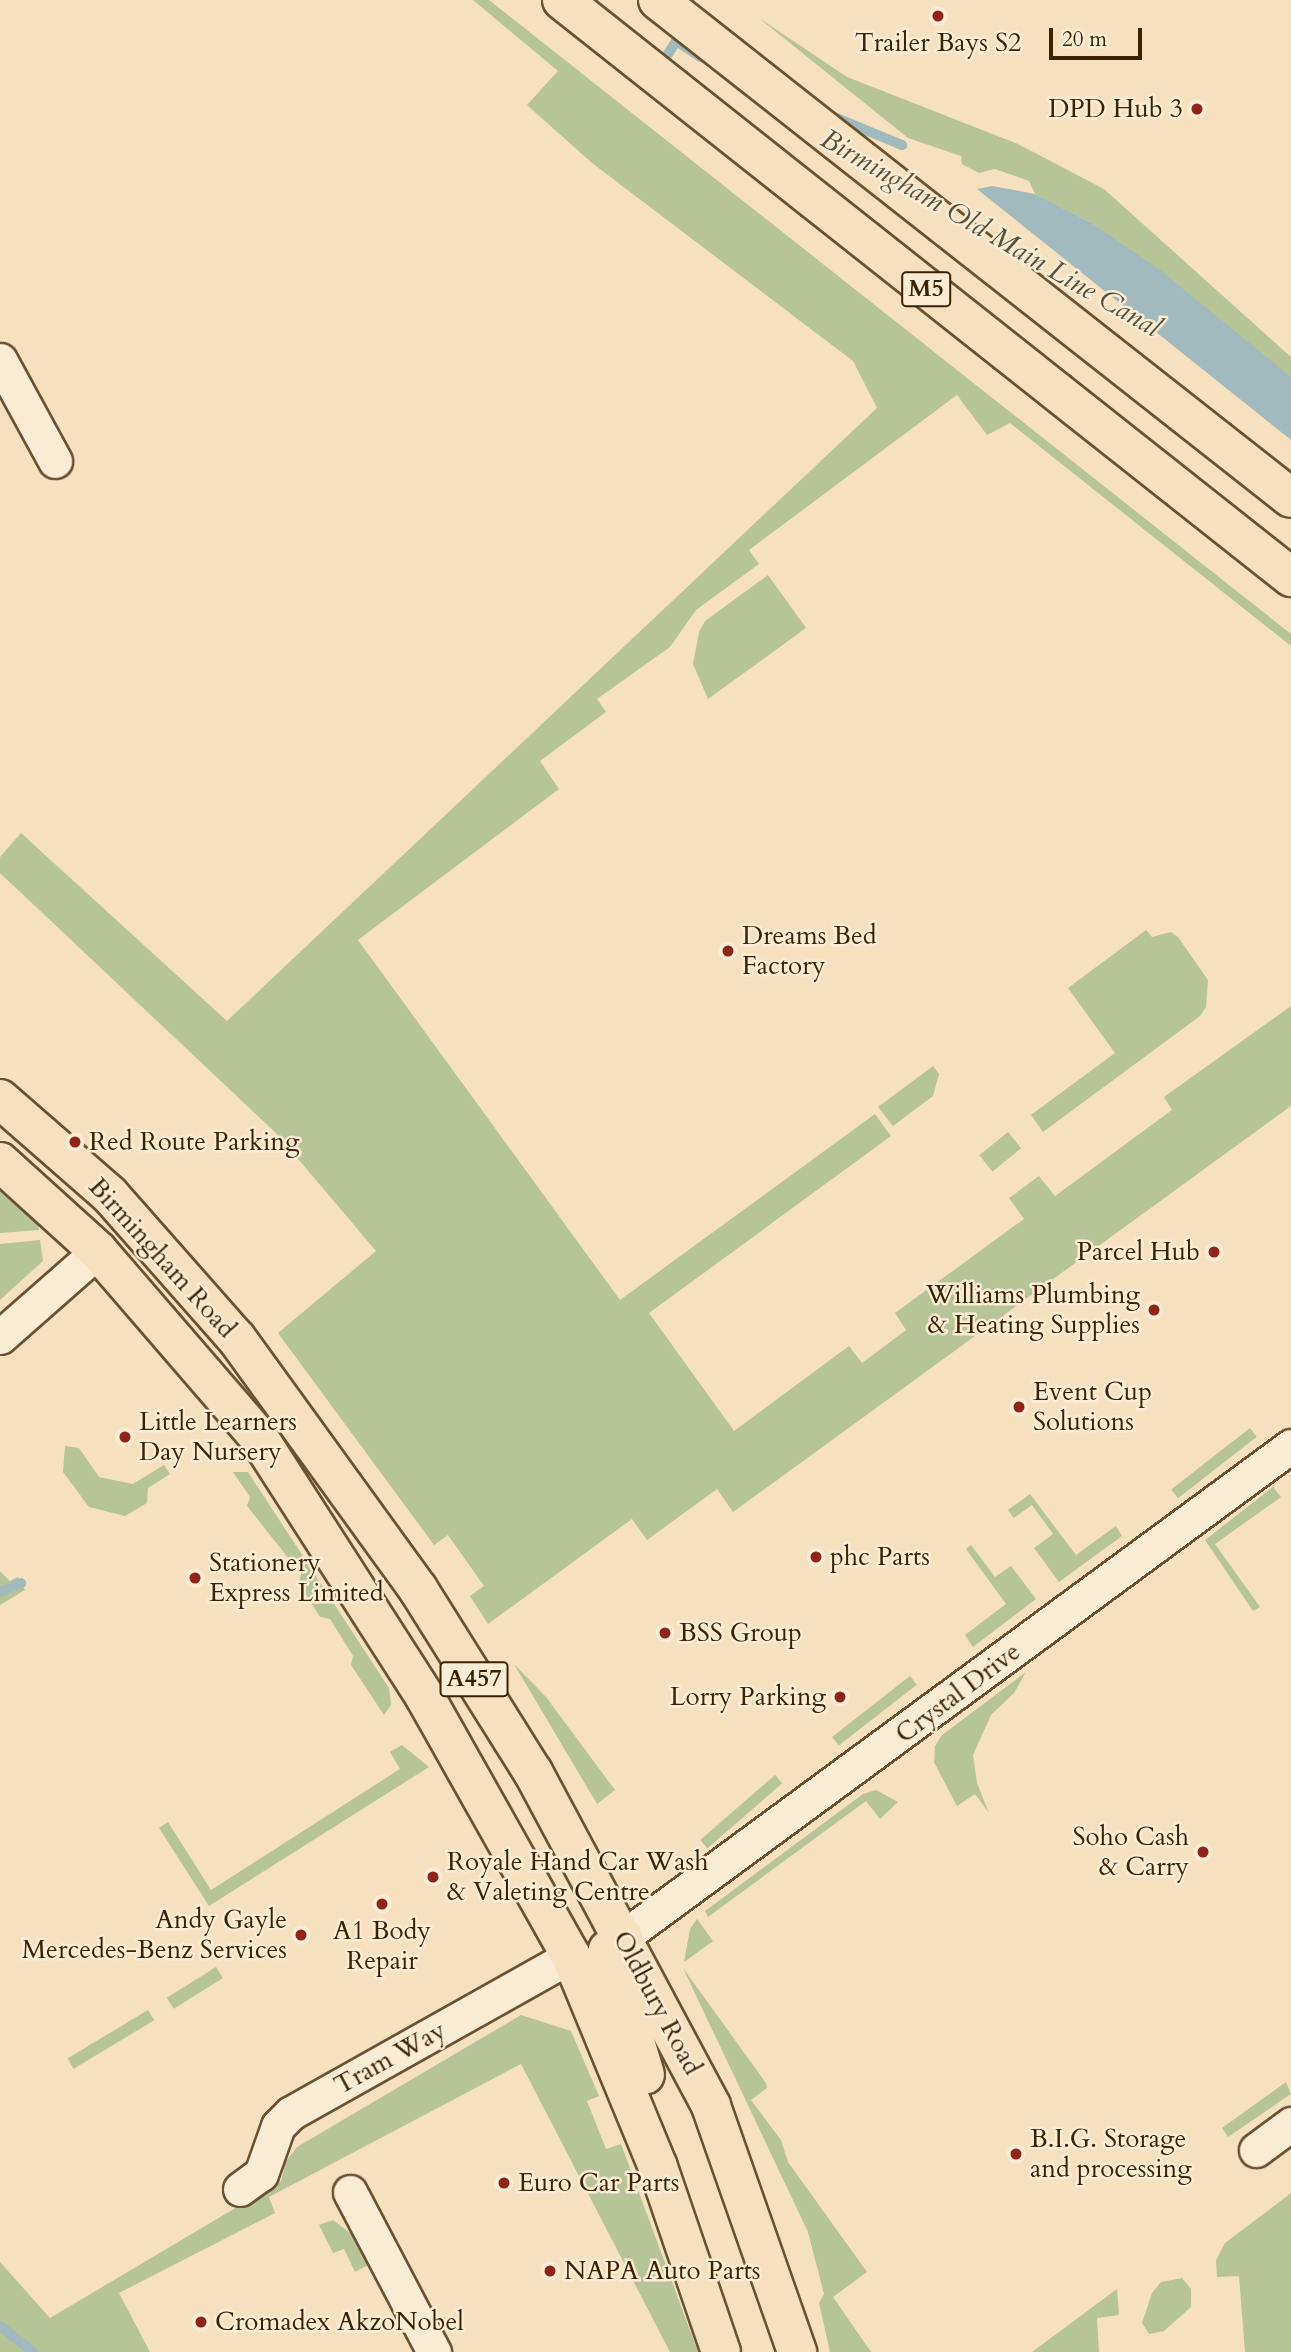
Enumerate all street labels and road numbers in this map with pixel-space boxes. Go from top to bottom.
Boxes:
road number: M5 [900,268,952,310]
street label: Birmingham Road [82,1171,242,1345]
street label: Crystal Drive [890,1636,1026,1750]
road number: A457 [439,1658,509,1700]
street label: Oldbury Road [606,1926,708,2080]
street label: Tram Way [329,2015,451,2101]

